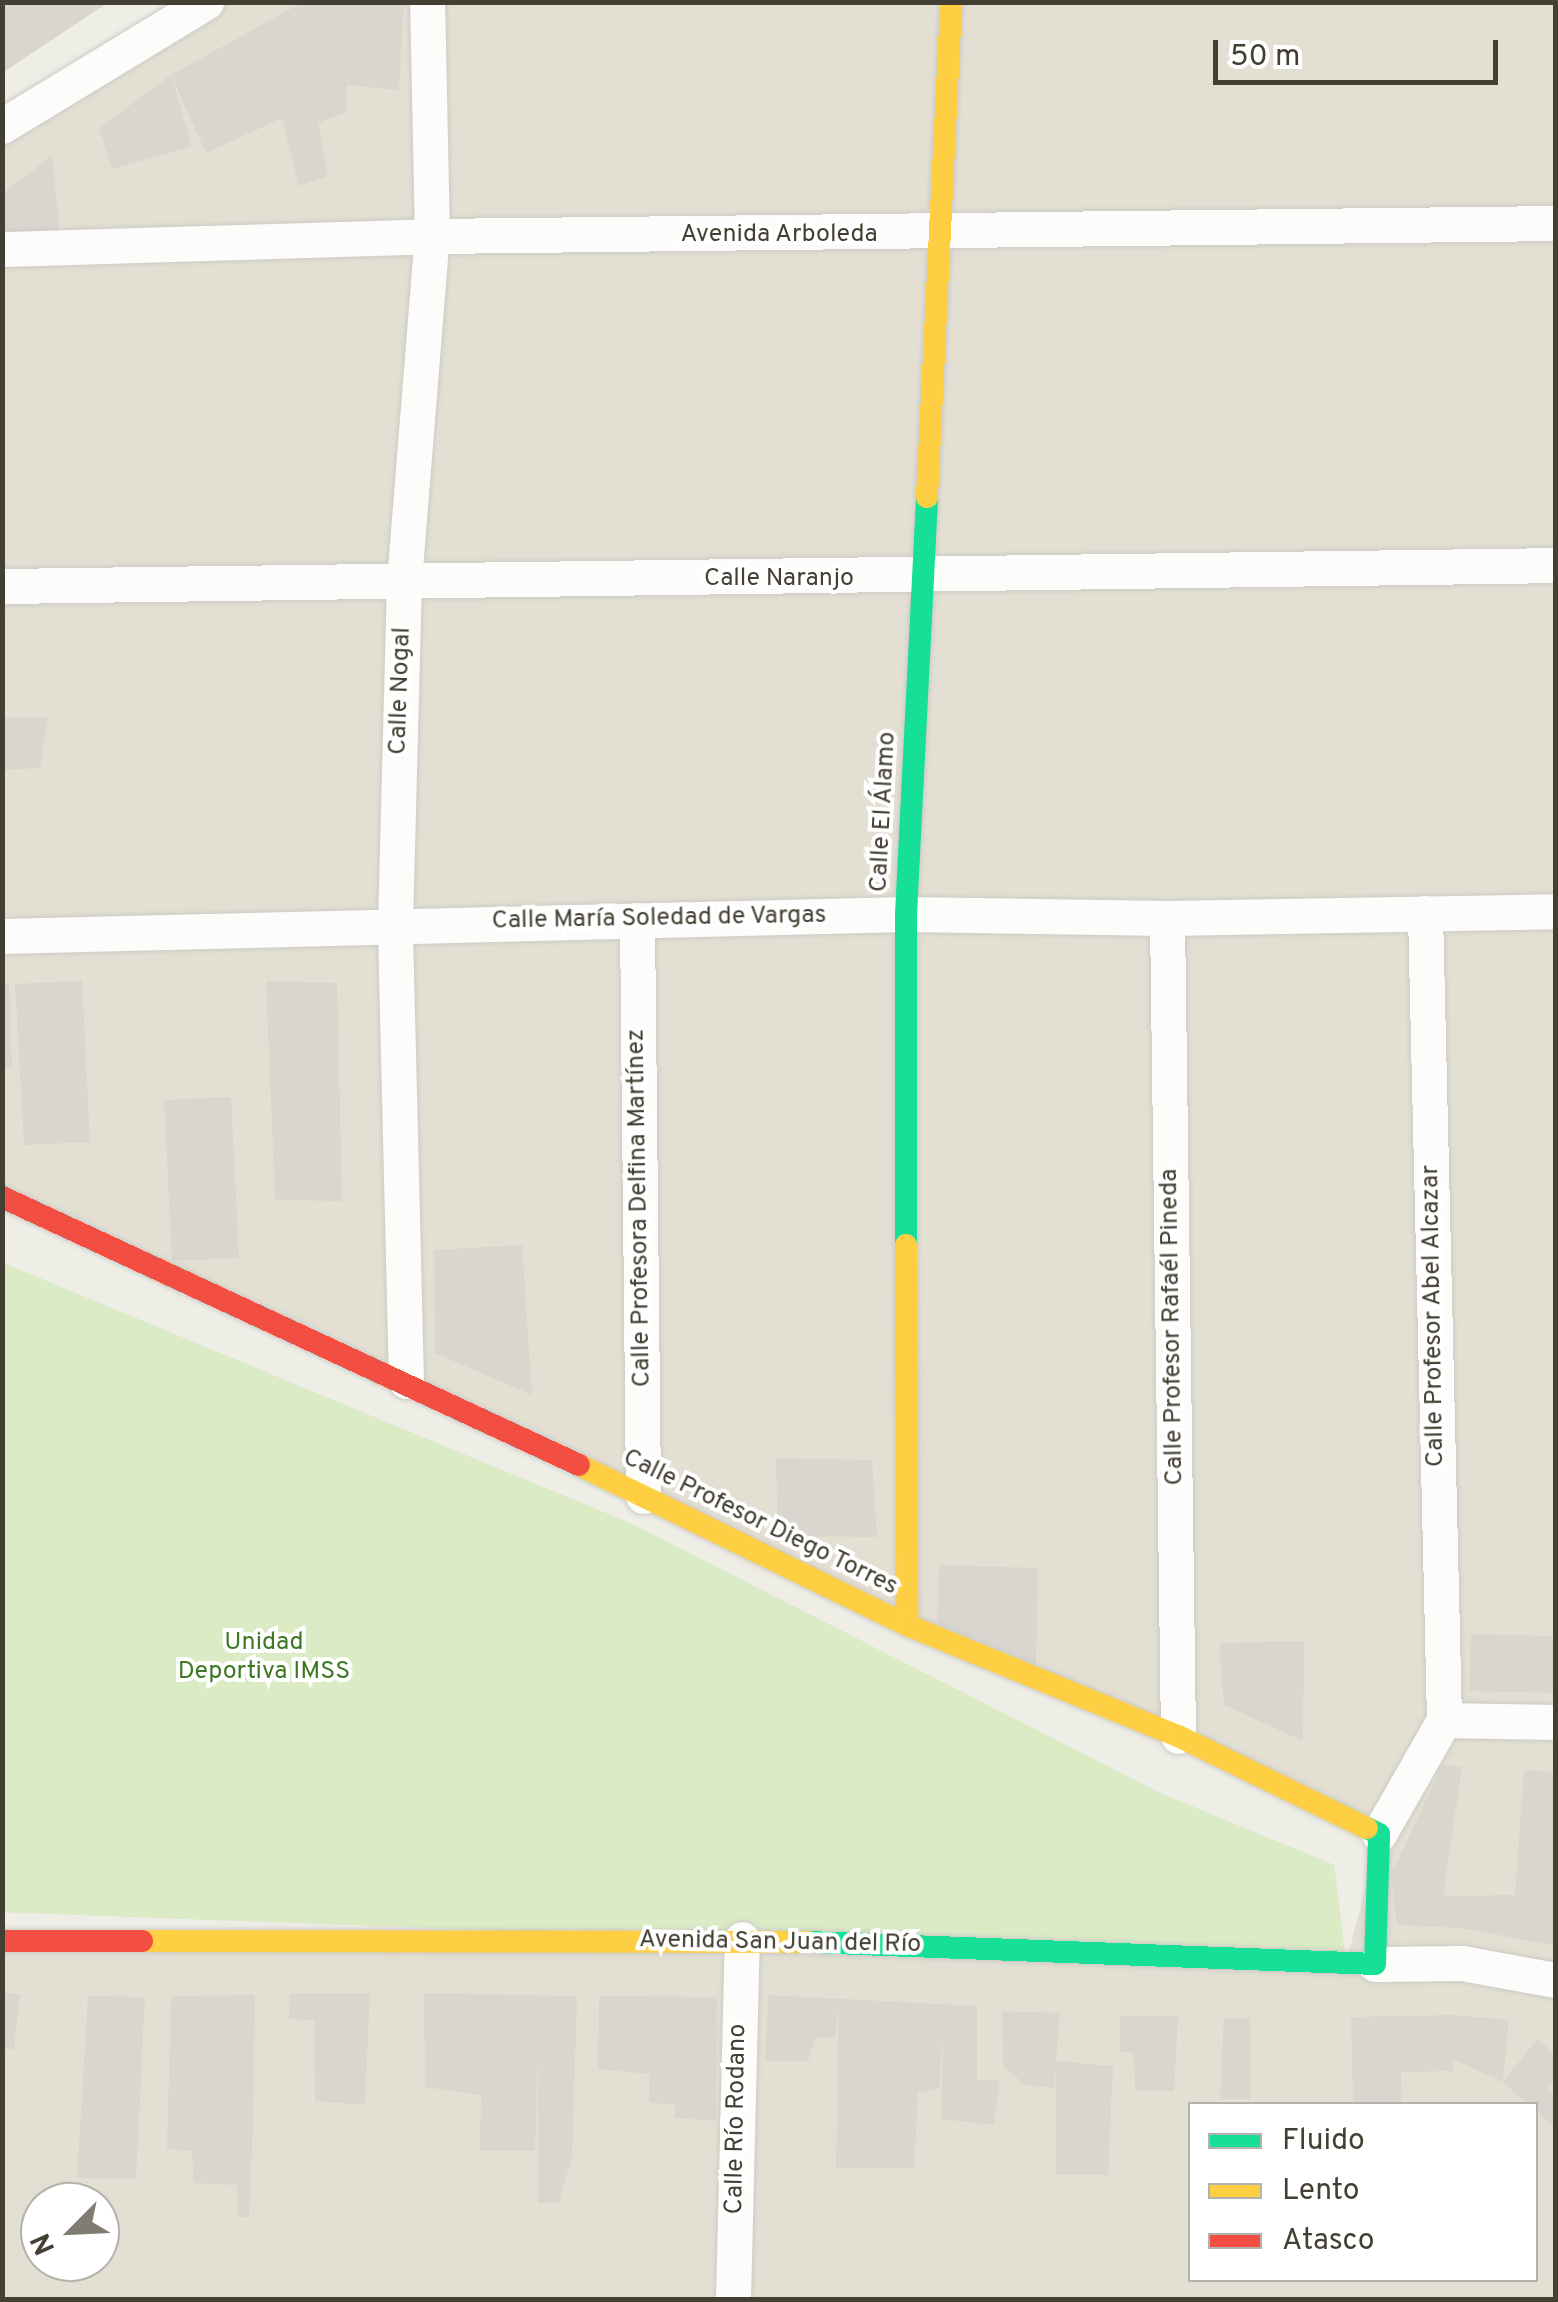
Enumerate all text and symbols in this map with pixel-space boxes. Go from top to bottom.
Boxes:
scale bar [1218,20,1503,82]
text: 50 m [1230,39,1300,76]
street label: Avenida Arboleda [680,220,878,250]
street label: Calle Naranjo [704,564,854,594]
street label: Calle Nogal [384,627,418,755]
street label: Calle El Álamo [865,731,903,893]
street label: Calle María Soledad de Vargas [491,901,827,937]
street label: Calle Profesora Delfina Martínez [622,1029,658,1387]
street label: Calle Profesor Abel Alcazar [1416,1164,1452,1468]
street label: Calle Profesor Rafaél Pineda [1155,1168,1191,1486]
street label: Calle Profesor Diego Torres [617,1443,903,1603]
park label: Unidad Deportiva IMSS [178,1629,350,1688]
street label: Avenida San Juan del Río [639,1926,921,1960]
street label: Calle Río Rodano [720,2023,754,2215]
legend [1188,2102,1538,2282]
text: Fluido [1282,2123,1365,2160]
text: Lento [1282,2173,1359,2210]
north arrow [20,2182,120,2282]
text: Atasco [1282,2223,1375,2260]
text: N [24,2227,65,2260]

